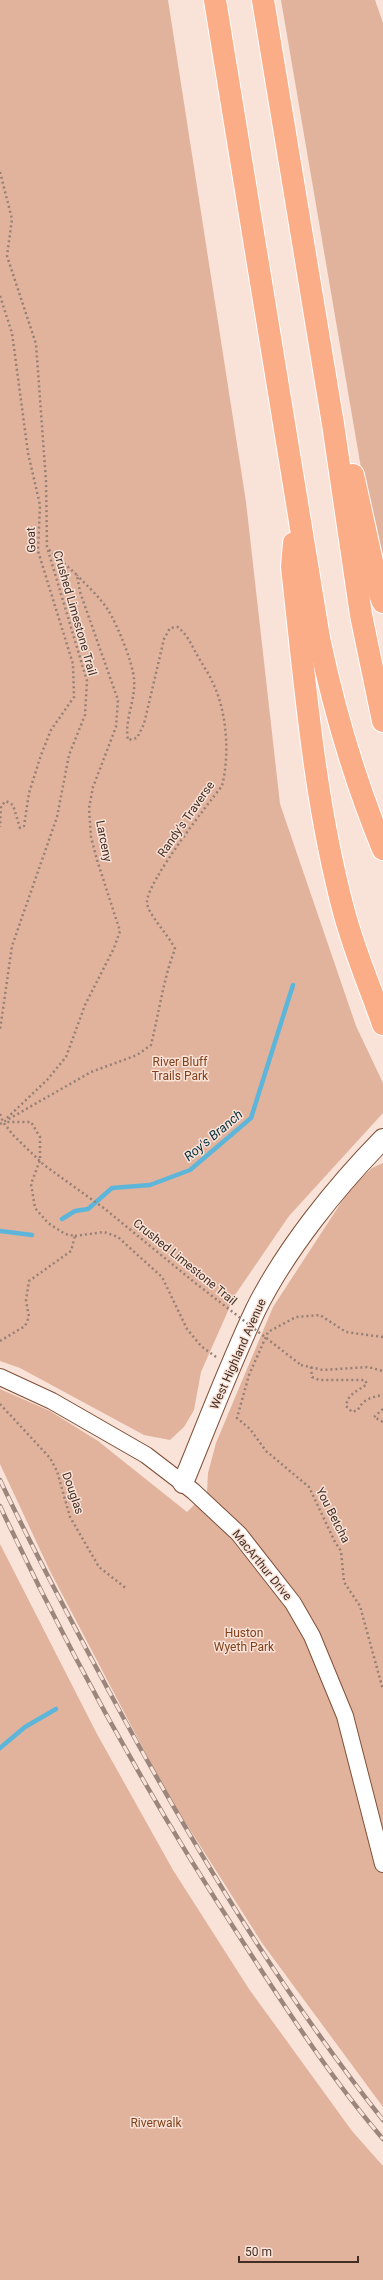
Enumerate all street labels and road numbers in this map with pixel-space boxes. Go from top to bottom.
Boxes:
street label: Goat [24,527,38,553]
street label: Crushed Limestone Trail [50,549,100,677]
street label: Randy's Traverse [155,778,217,860]
street label: Larceny [93,819,115,863]
street label: Crushed Limestone Trail [130,1216,240,1308]
street label: West Highland Avenue [207,1296,269,1412]
street label: Douglas [59,1470,87,1516]
street label: You Betcha [313,1485,353,1545]
street label: MacArthur Drive [229,1527,295,1603]

